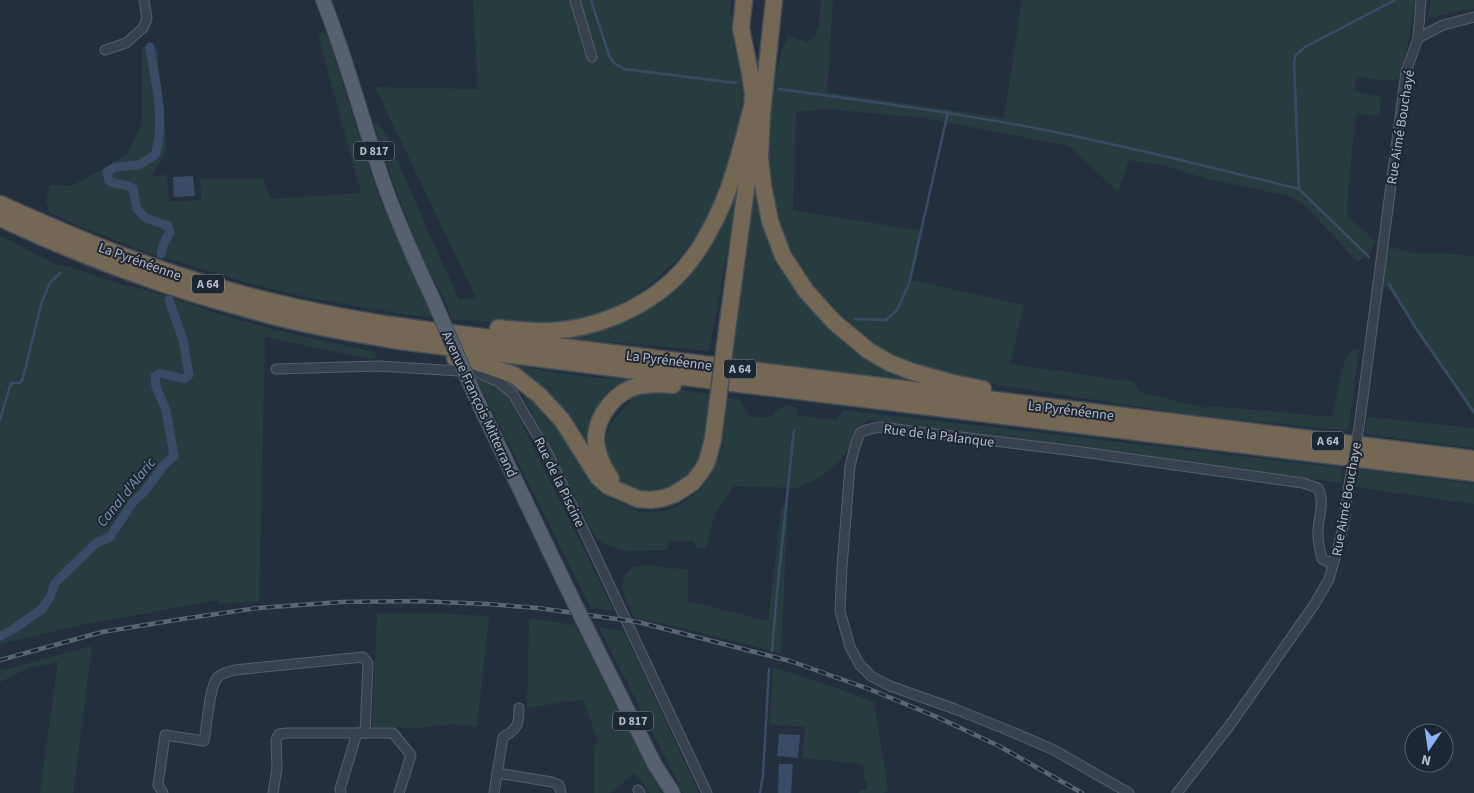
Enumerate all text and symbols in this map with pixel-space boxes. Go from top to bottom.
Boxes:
street label: Rue Aimé Bouchayé [1382,68,1420,186]
road number: D 817 [354,142,394,160]
street label: La Pyrénéenne [96,238,184,286]
road number: A 64 [192,274,224,294]
street label: Avenue François Mitterrand [436,328,522,481]
street label: La Pyrénéenne [625,346,713,376]
road number: A 64 [724,359,756,378]
street label: La Pyrénéenne [1027,396,1115,426]
street label: Rue de la Palanque [882,419,995,453]
road number: A 64 [1312,432,1344,451]
street label: Rue de la Piscine [529,434,590,531]
street label: Rue Aimé Bouchaye [1327,440,1367,558]
water label: Canal d'Alaric [92,453,161,532]
road number: D 817 [613,711,653,730]
north arrow [1404,723,1454,773]
text: N [1420,749,1433,770]

